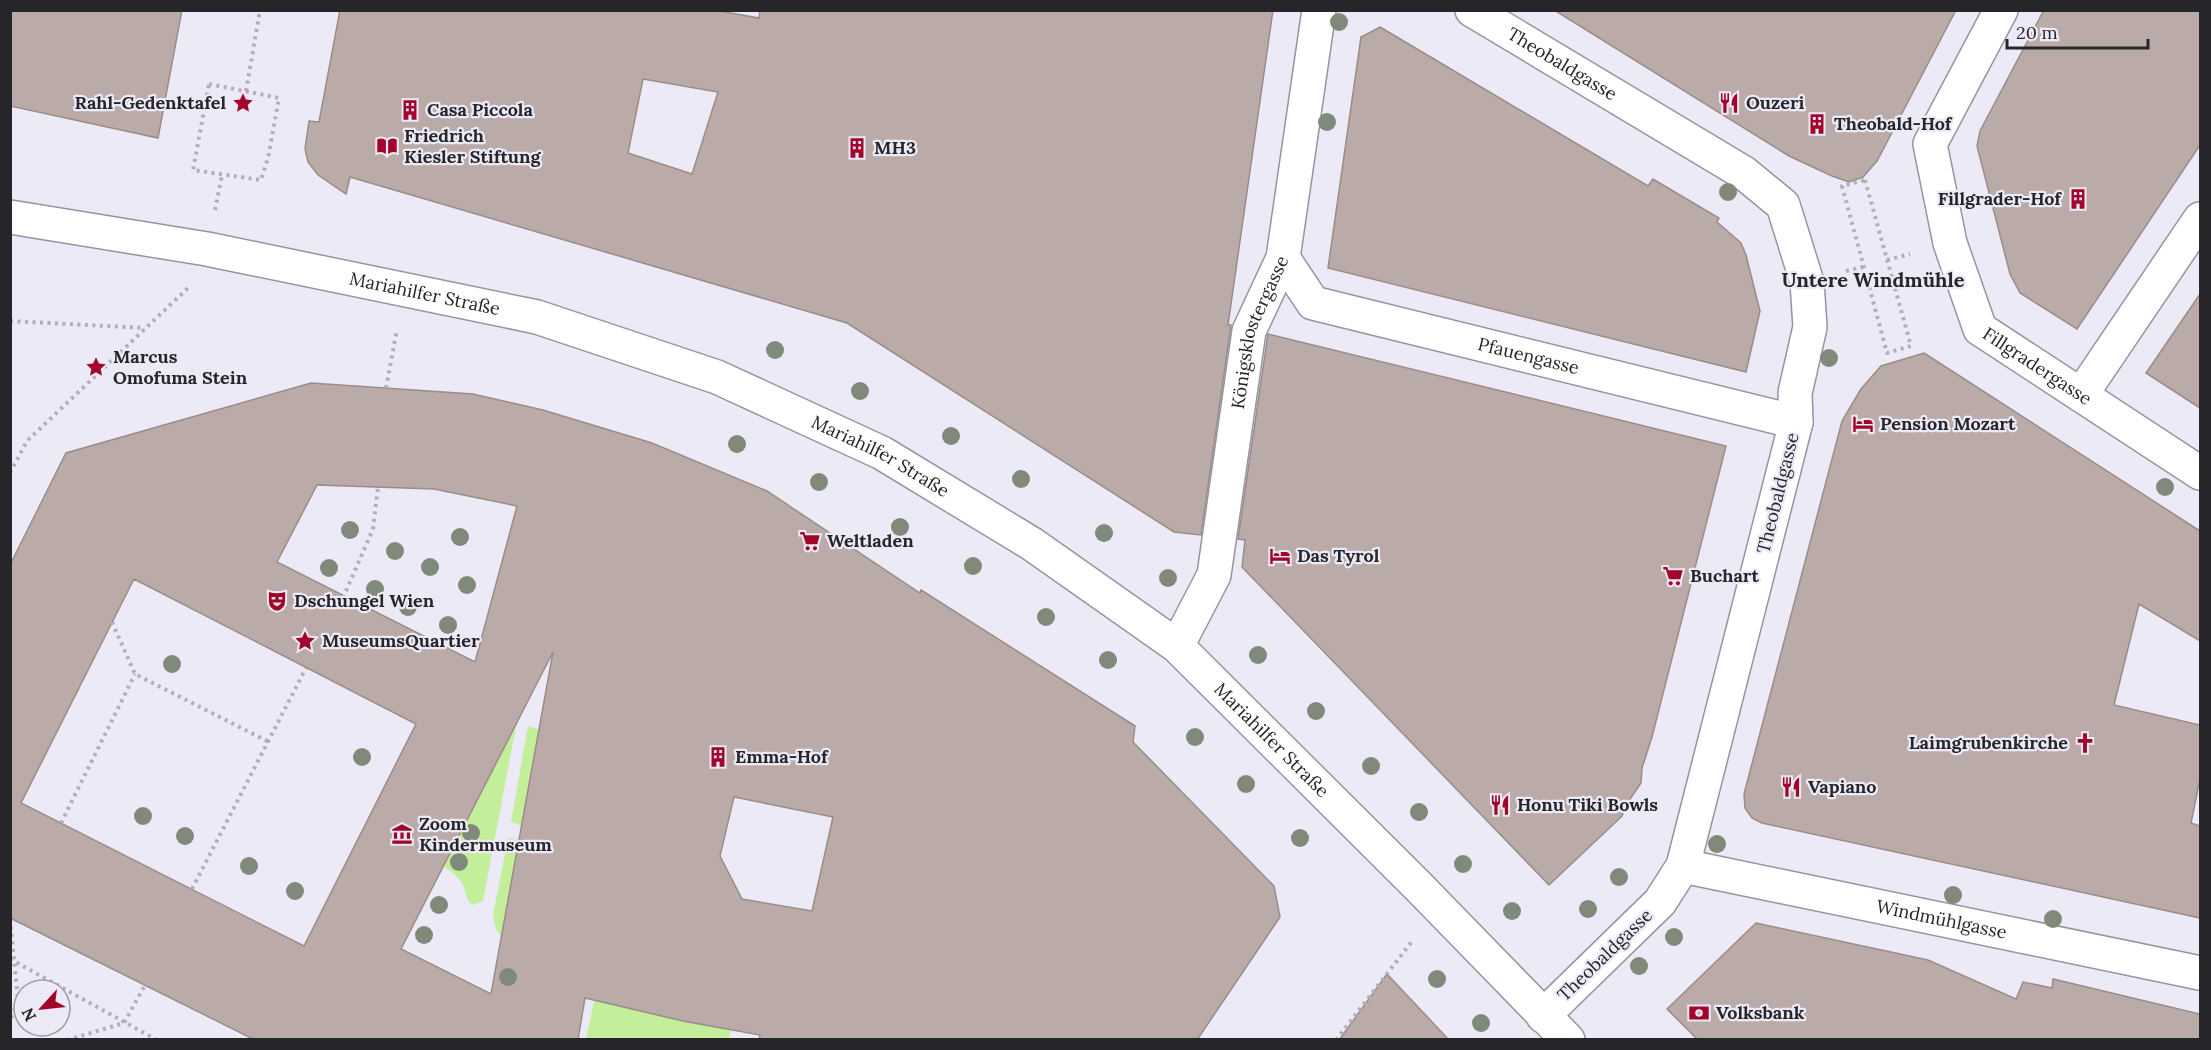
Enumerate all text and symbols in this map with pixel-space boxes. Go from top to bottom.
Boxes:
scale bar [2007,12,2148,50]
text: 20 m [2016,21,2058,44]
street label: Theobaldgasse [1503,22,1621,105]
place label: Rahl-Gedenktafel [75,91,226,114]
place icon: Rahl-Gedenktafel [231,91,255,115]
restaurant icon: Ouzeri [1717,91,1741,115]
place label: Ouzeri [1746,91,1805,114]
building icon: Casa Piccola [398,98,422,122]
place label: Casa Piccola [427,98,533,121]
building icon: Theobald-Hof [1805,112,1829,136]
place label: Theobald-Hof [1834,112,1953,135]
place label: Friedrich Kiesler Stiftung [404,124,541,168]
library icon: Friedrich Kiesler Stiftung [375,134,399,158]
building icon: MH3 [845,136,869,160]
place label: MH3 [874,136,916,159]
place label: Fillgrader-Hof [1938,187,2062,210]
building icon: Fillgrader-Hof [2066,187,2090,211]
street label: Königsklostergasse [1226,252,1294,411]
street label: Mariahilfer Straße [348,267,502,320]
district label: Untere Windmühle [1782,267,1965,292]
street label: Fillgradergasse [1979,322,2096,410]
street label: Pfauengasse [1476,332,1582,379]
place label: Marcus Omofuma Stein [113,345,248,389]
place icon: Marcus Omofuma Stein [84,355,108,379]
street label: Mariahilfer Straße [808,410,954,502]
hotel icon: Pension Mozart [1851,412,1875,436]
place label: Pension Mozart [1880,412,2016,435]
street label: Theobaldgasse [1751,430,1804,556]
supermarket icon: Weltladen [798,529,822,553]
place label: Weltladen [827,529,914,552]
hotel icon: Das Tyrol [1268,544,1292,568]
place label: Das Tyrol [1297,544,1380,567]
supermarket icon: Buchart [1661,564,1685,588]
place label: Buchart [1690,564,1759,587]
theatre icon: Dschungel Wien [265,589,289,613]
place label: Dschungel Wien [294,589,435,612]
place icon: MuseumsQuartier [293,629,317,653]
place label: MuseumsQuartier [322,629,480,652]
street label: Mariahilfer Straße [1209,678,1334,802]
place label: Laimgrubenkirche [1909,731,2068,754]
church icon: Laimgrubenkirche [2073,731,2097,755]
building icon: Emma-Hof [706,745,730,769]
place label: Emma-Hof [735,745,829,768]
restaurant icon: Vapiano [1779,775,1803,799]
place label: Vapiano [1808,775,1877,798]
restaurant icon: Honu Tiki Bowls [1488,793,1512,817]
place label: Honu Tiki Bowls [1517,793,1658,816]
place label: Zoom Kindermuseum [419,812,552,856]
museum icon: Zoom Kindermuseum [390,822,414,846]
street label: Windmühlgasse [1874,894,2009,944]
street label: Theobaldgasse [1552,903,1657,1006]
north arrow [12,978,72,1038]
bank icon: Volksbank [1687,1001,1711,1025]
place label: Volksbank [1716,1001,1805,1024]
text: N [17,1005,40,1025]

